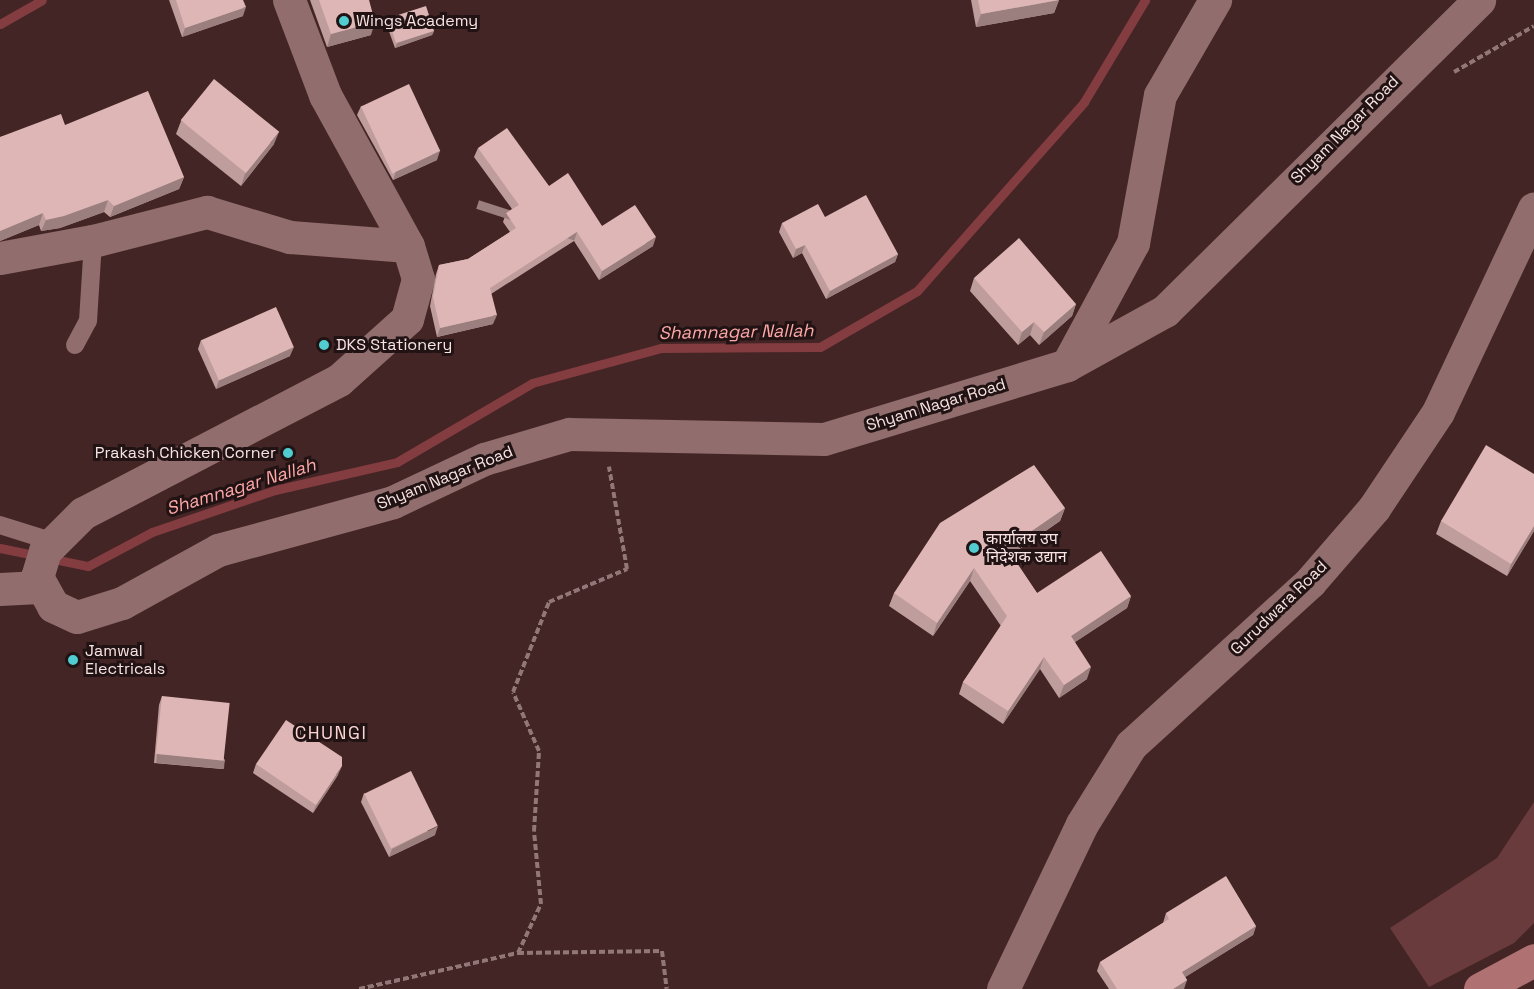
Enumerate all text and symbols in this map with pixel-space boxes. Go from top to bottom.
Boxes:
place label: Wings Academy [356,11,478,31]
marker: Wings Academy [337,14,351,28]
street label: Shyam Nagar Road [1287,72,1403,188]
water label: Shamnagar Nallah [658,320,814,344]
place label: DKS Stationery [336,335,452,355]
marker: DKS Stationery [317,338,331,352]
street label: Shyam Nagar Road [864,375,1008,435]
street label: Shyam Nagar Road [374,442,516,514]
place label: Prakash Chicken Corner [95,443,276,463]
marker: Prakash Chicken Corner [281,446,295,460]
water label: Shamnagar Nallah [164,454,318,520]
place label: कार्यालय उप निदेशक उद्यान [986,529,1067,567]
marker: कार्यालय उप निदेशक उद्यान [967,541,981,555]
street label: Gurudwara Road [1227,557,1331,659]
place label: Jamwal Electricals [85,641,165,679]
marker: Jamwal Electricals [66,653,80,667]
district label: CHUNGI [295,722,367,744]

